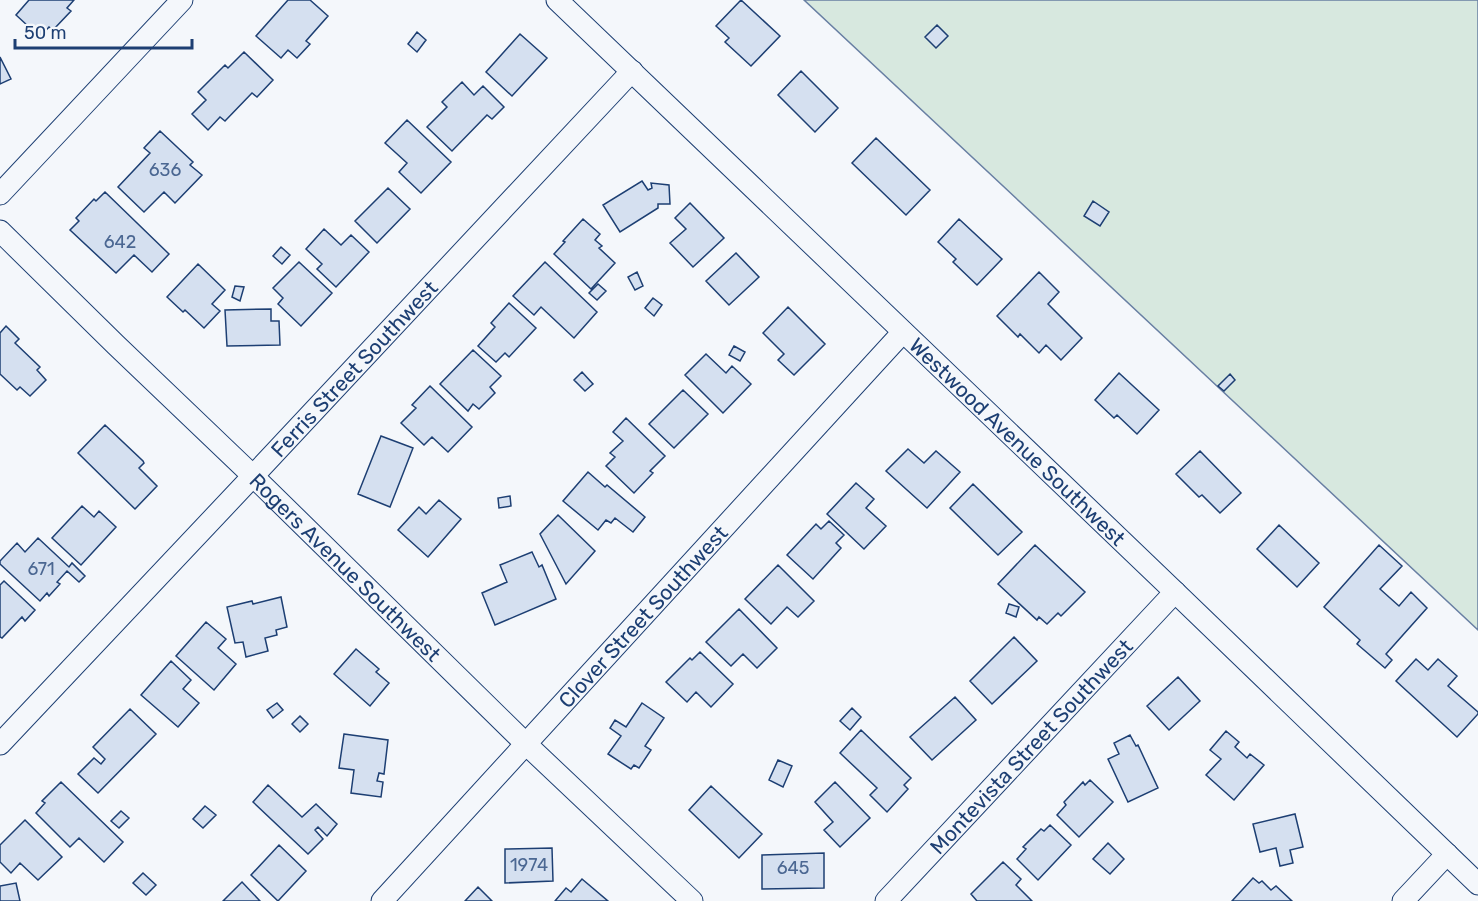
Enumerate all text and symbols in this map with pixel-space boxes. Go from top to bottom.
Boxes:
scale bar [15,12,192,50]
text: 50 m [24,22,67,44]
house number: 636 [149,159,181,181]
house number: 642 [104,231,136,253]
street label: Ferris Street Southwest [265,275,442,462]
street label: Westwood Avenue Southwest [905,332,1131,551]
street label: Rogers Avenue Southwest [245,468,446,666]
street label: Clover Street Southwest [553,520,732,713]
house number: 671 [27,558,55,580]
street label: Montevista Street Southwest [924,633,1137,859]
house number: 1974 [510,854,548,876]
house number: 645 [777,857,809,879]

